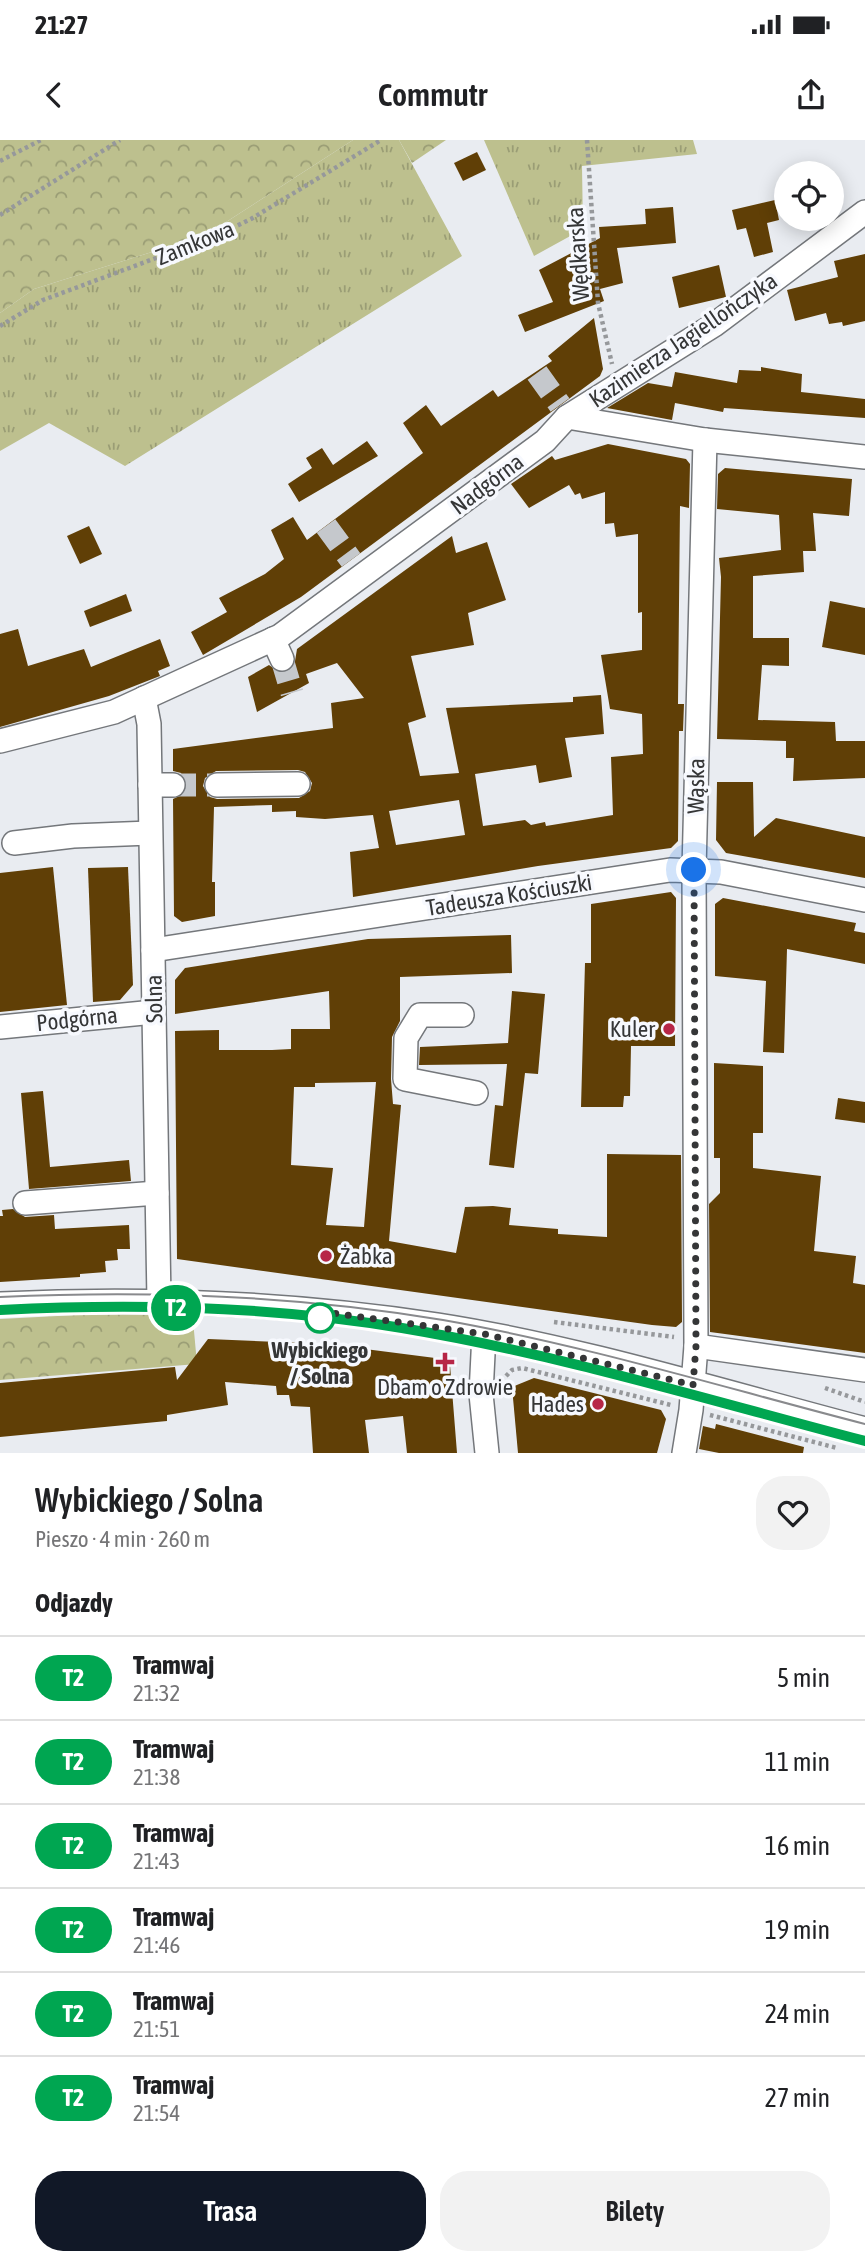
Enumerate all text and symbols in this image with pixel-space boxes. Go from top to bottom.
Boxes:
text: 21:27 [35,10,89,40]
icon: back [35,76,73,114]
text: Commutr [378,76,487,113]
icon: share [792,76,830,114]
map controls [774,161,844,231]
button: locate [774,161,844,231]
street label: Wędkarska [562,206,594,302]
street label: Zamkowa [152,216,238,270]
street label: Kazimierza Jagiellończyka [584,267,782,413]
street label: Nadgórna [446,448,528,520]
street label: Wąska [683,758,709,814]
your location [676,852,711,887]
street label: Tadeusza Kościuszki [424,869,594,921]
street label: Solna [141,975,167,1023]
street label: Podgórna [35,1002,119,1036]
place label: Kuler [610,1016,656,1042]
marker: Kuler [661,1021,677,1037]
place label: Żabka [340,1243,393,1269]
marker: Żabka [318,1248,334,1264]
line badge: T2 [144,1285,208,1331]
text: T2 [165,1294,187,1321]
marker: Wybickiego / Solna [305,1303,335,1333]
place label: Wybickiego / Solna [271,1337,369,1389]
marker: Dbam o Zdrowie [437,1354,453,1370]
place label: Dbam o Zdrowie [377,1374,513,1400]
place label: Hades [530,1391,584,1417]
marker: Hades [590,1396,606,1412]
button: heart [756,1476,830,1550]
text: Wybickiego / Solna [35,1481,263,1519]
text: Pieszo · 4 min · 260 m [35,1526,210,1552]
text: Odjazdy [35,1588,113,1618]
text: Tramwaj [133,1650,214,1680]
text: 5 min [777,1663,830,1693]
text: T2 [63,1664,84,1691]
text: 21:32 [133,1680,180,1706]
text: Tramwaj [133,1734,214,1764]
text: 11 min [765,1747,830,1777]
text: T2 [63,1748,84,1775]
text: 21:38 [133,1764,180,1790]
text: Tramwaj [133,1818,214,1848]
text: 16 min [765,1831,830,1861]
text: T2 [63,1832,84,1859]
text: 21:43 [133,1848,180,1874]
text: Tramwaj [133,1902,214,1932]
text: 19 min [765,1915,830,1945]
text: T2 [63,1916,84,1943]
text: 21:46 [133,1932,180,1958]
text: Tramwaj [133,1986,214,2016]
text: 24 min [765,1999,830,2029]
text: T2 [63,2000,84,2027]
text: 21:51 [133,2016,180,2042]
text: Tramwaj [133,2070,214,2100]
text: 27 min [765,2083,830,2113]
text: T2 [63,2084,84,2111]
text: 21:54 [133,2100,180,2126]
button: Trasa [35,2171,426,2251]
button: Bilety [440,2171,830,2251]

